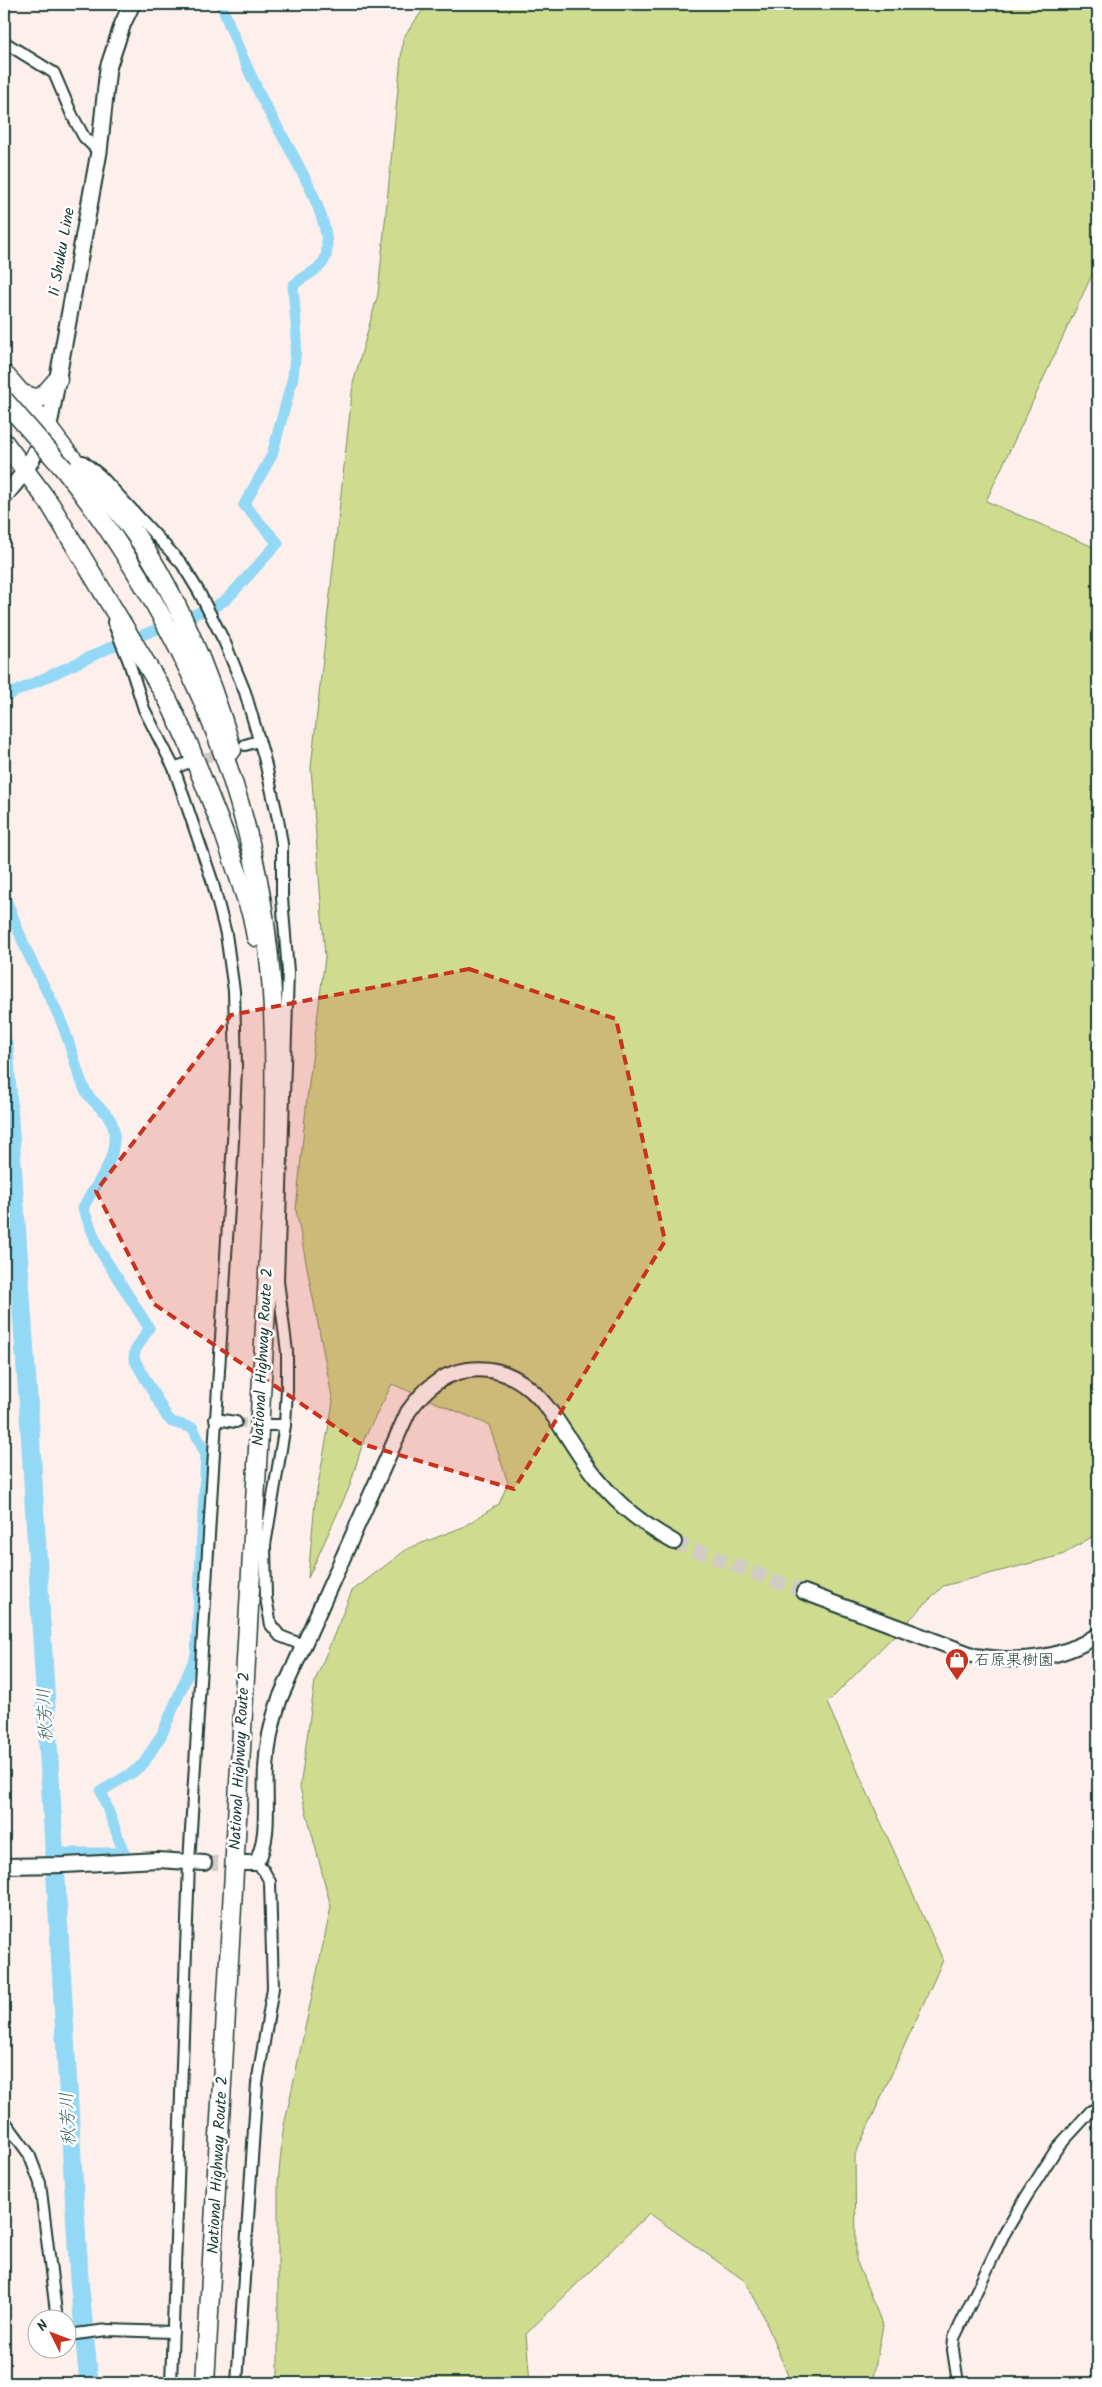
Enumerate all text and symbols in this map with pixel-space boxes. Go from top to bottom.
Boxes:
street label: Ii Shuku Line [42,206,82,298]
street label: National Highway Route 2 [246,1267,280,1447]
shop icon: 石原果樹園 [944,1647,970,1681]
place label: 石原果樹園 [974,1648,1054,1673]
street label: National Highway Route 2 [223,1671,257,1851]
water label: 秋芳川 [30,1687,62,1743]
street label: National Highway Route 2 [201,2075,235,2255]
water label: 秋芳川 [53,2091,85,2147]
north arrow [28,2310,78,2360]
text: N [32,2315,54,2337]

